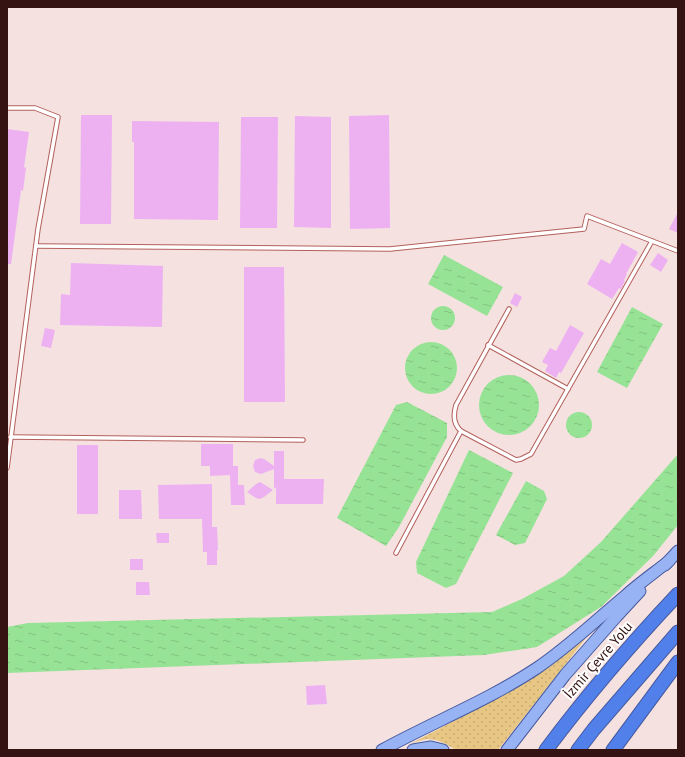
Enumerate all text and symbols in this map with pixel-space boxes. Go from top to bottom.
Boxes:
street label: İzmir Çevre Yolu [560,618,636,702]

